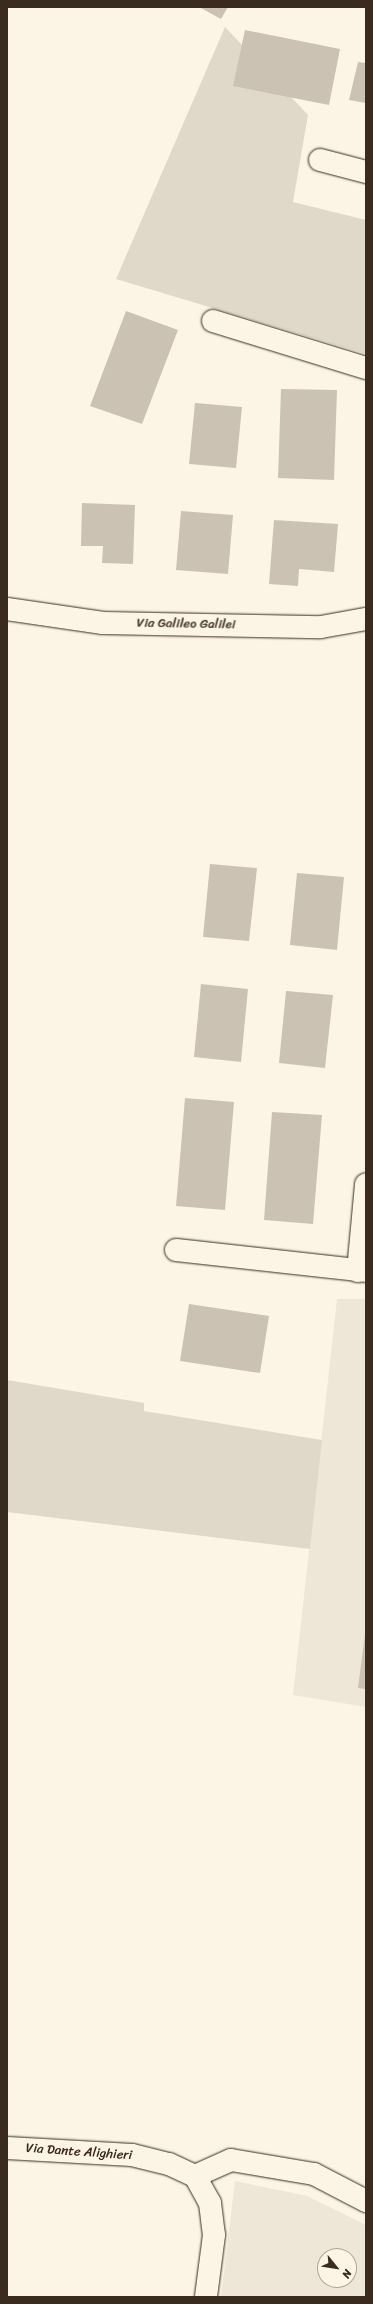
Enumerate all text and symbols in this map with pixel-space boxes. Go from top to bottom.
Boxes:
street label: Via Galileo Galilei [137,615,235,633]
street label: Via Dante Alighieri [25,2141,133,2163]
north arrow [317,2248,357,2288]
text: N [337,2266,357,2282]

